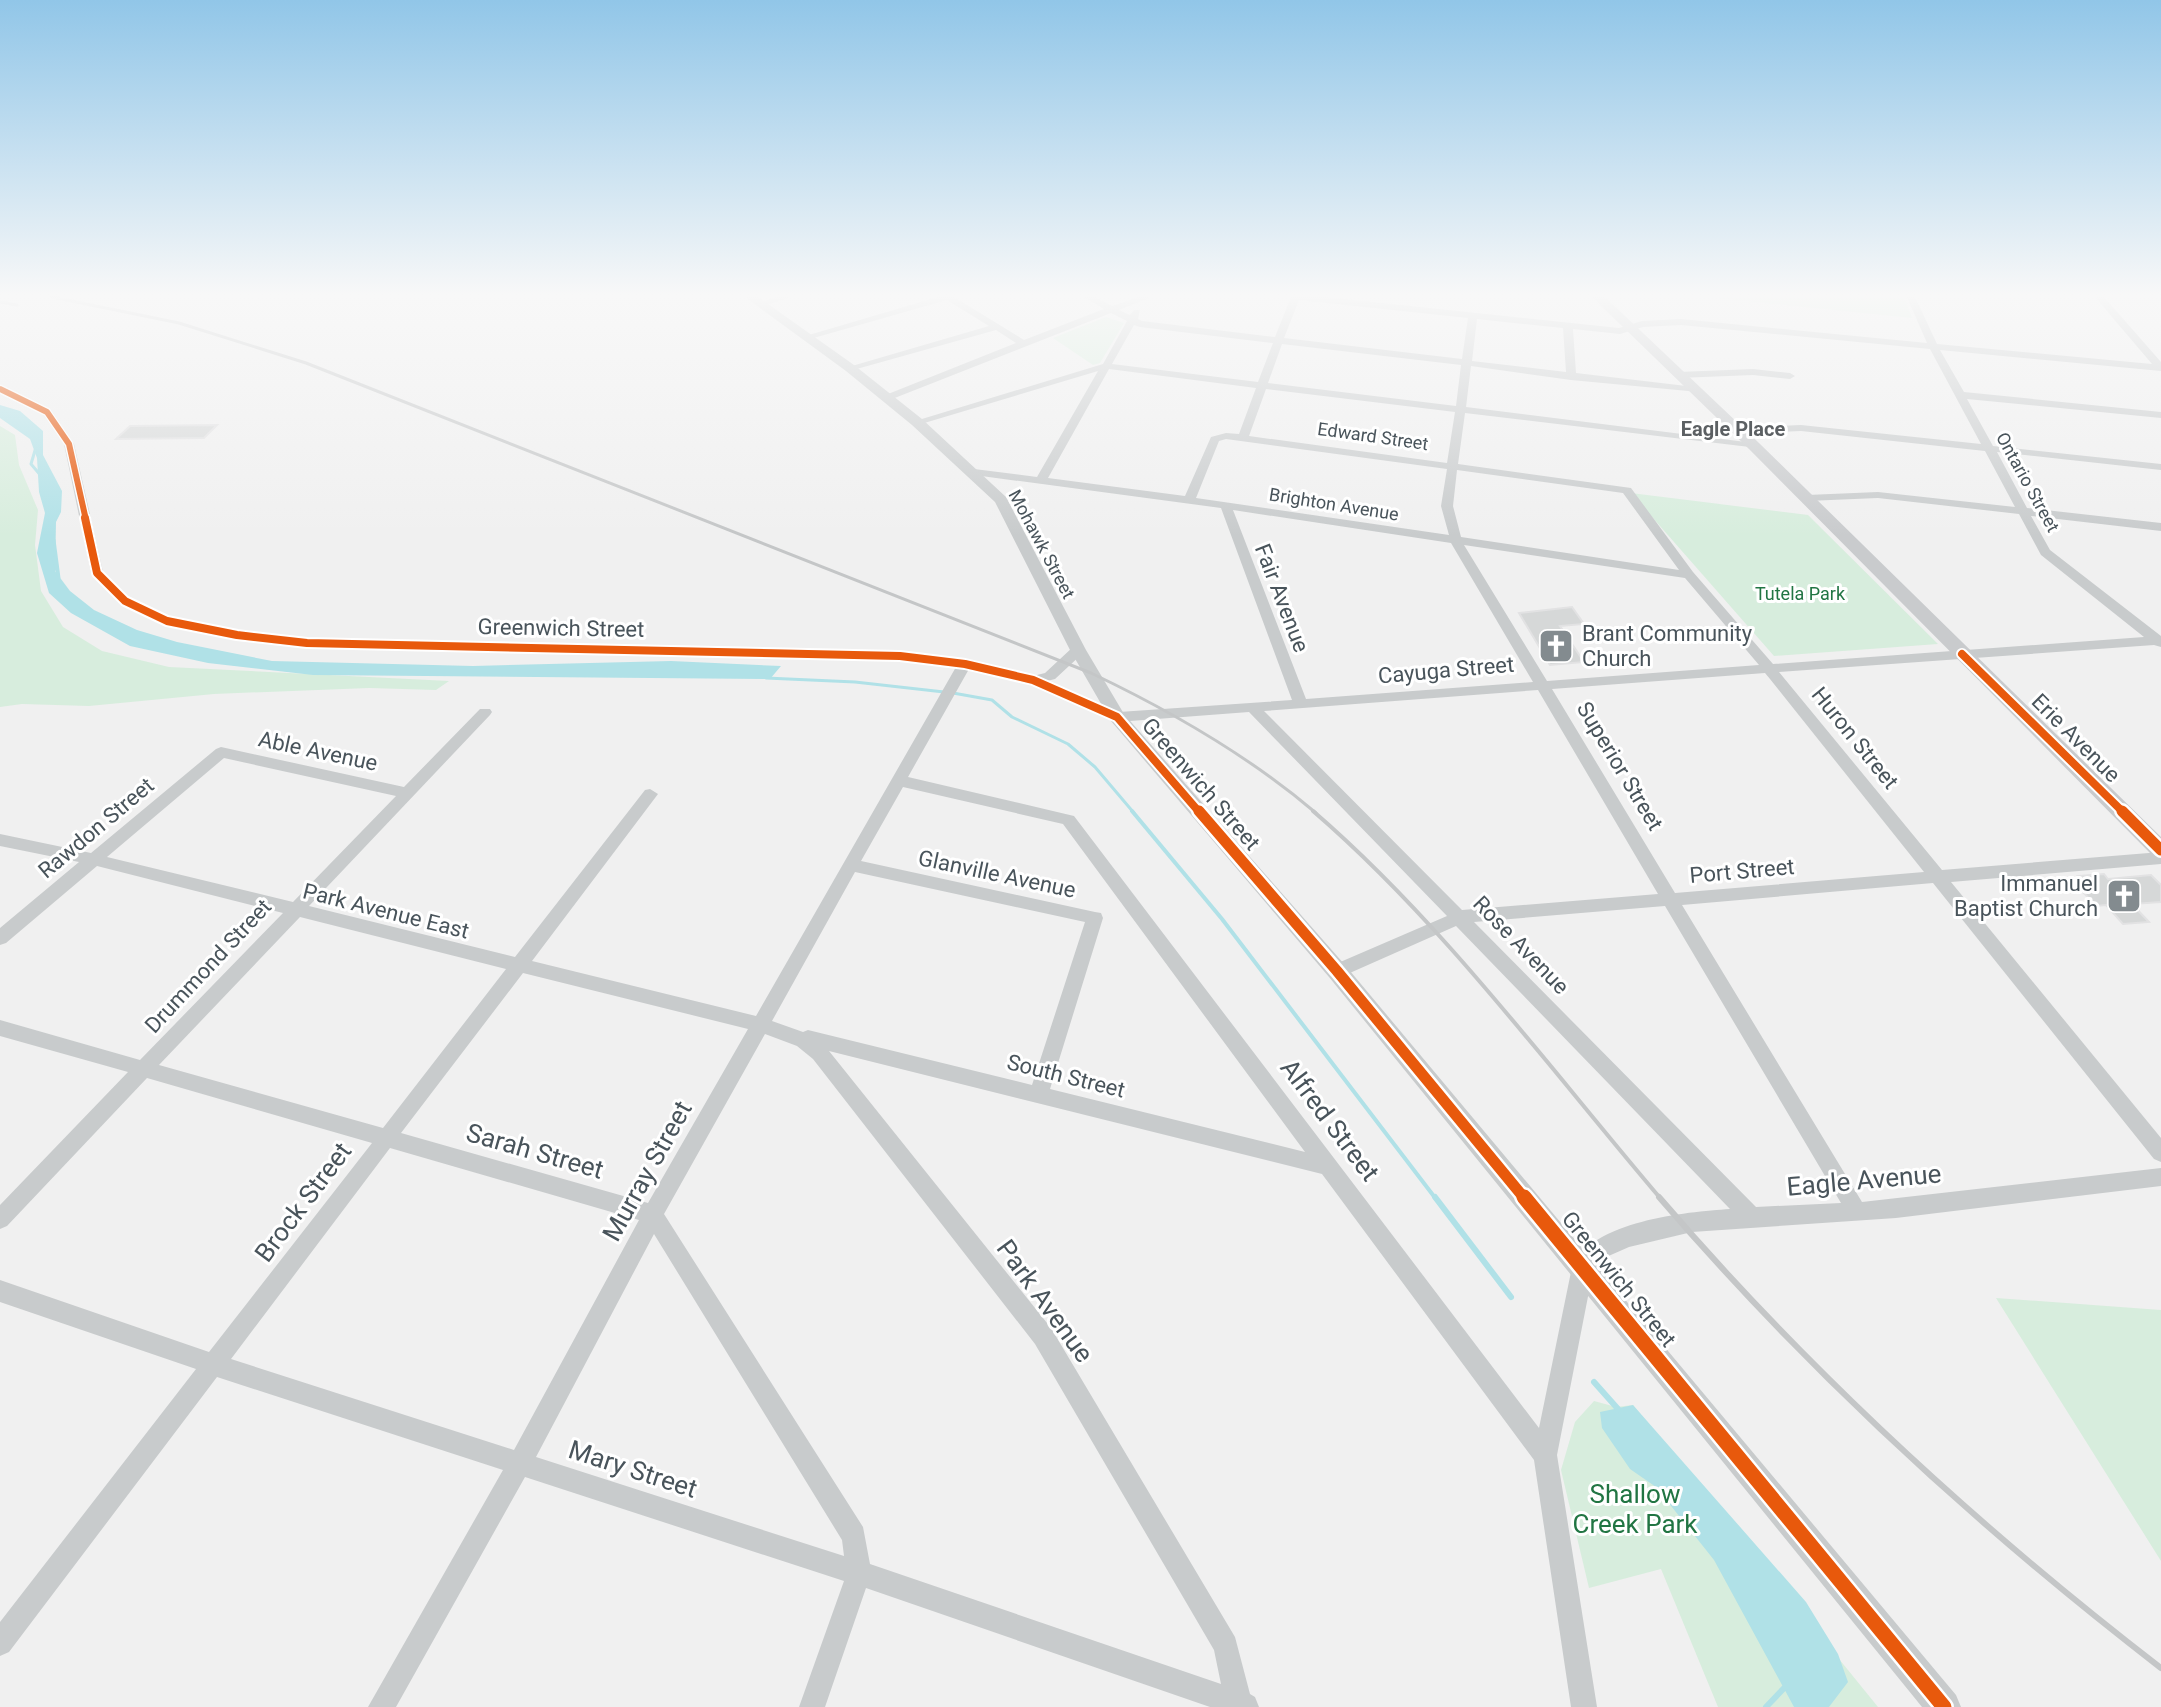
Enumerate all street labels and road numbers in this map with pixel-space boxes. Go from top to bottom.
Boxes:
street label: Edward Street [1316,418,1430,454]
street label: Ontario Street [1992,428,2064,536]
street label: Brighton Avenue [1268,483,1400,525]
street label: Mohawk Street [1004,486,1080,602]
street label: Fair Avenue [1250,540,1314,656]
street label: Greenwich Street [477,614,645,642]
street label: Cayuga Street [1377,652,1515,688]
street label: Huron Street [1806,682,1904,794]
street label: Erie Avenue [2027,689,2125,787]
street label: Superior Street [1572,697,1668,835]
street label: Greenwich Street [1137,713,1265,855]
street label: Able Avenue [256,726,380,776]
street label: Rawdon Street [33,773,159,883]
street label: Glanville Avenue [916,845,1078,903]
street label: Port Street [1689,854,1795,888]
street label: Park Avenue East [300,878,472,944]
street label: Rose Avenue [1468,891,1574,999]
street label: Drummond Street [140,894,276,1038]
street label: South Street [1004,1049,1128,1103]
street label: Alfred Street [1275,1053,1385,1187]
street label: Murray Street [596,1096,698,1246]
street label: Sarah Street [463,1117,607,1185]
street label: Brock Street [248,1137,358,1267]
street label: Eagle Avenue [1785,1158,1943,1202]
street label: Greenwich Street [1557,1206,1681,1352]
street label: Park Avenue [991,1234,1099,1368]
street label: Mary Street [565,1434,701,1504]

